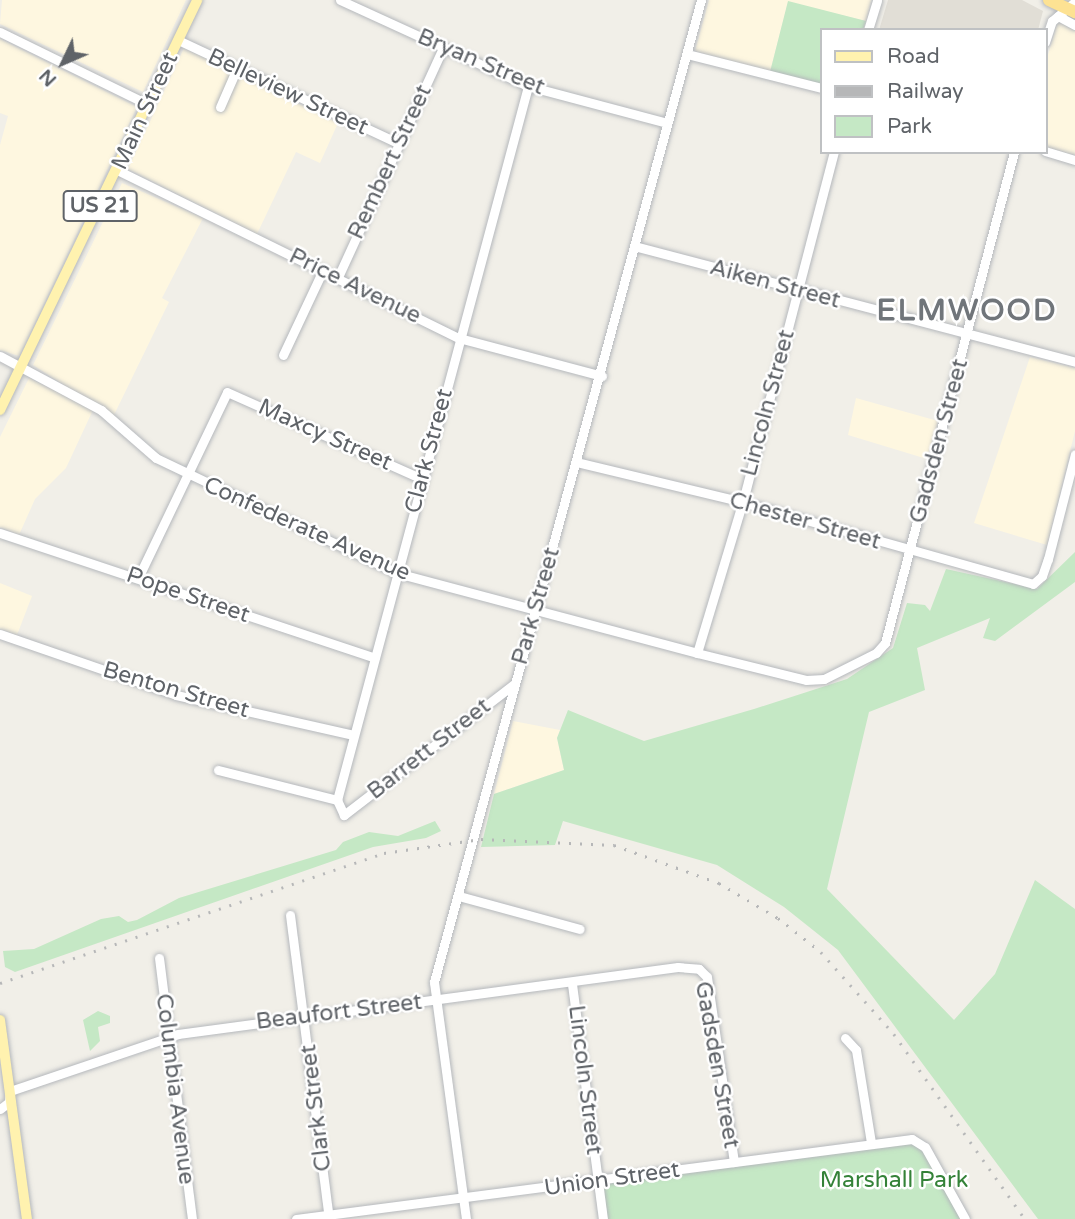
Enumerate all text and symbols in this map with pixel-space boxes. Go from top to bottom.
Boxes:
street label: Bryan Street [413,23,549,101]
north arrow [28,28,98,98]
legend [820,28,1047,154]
street label: Belleview Street [203,43,373,141]
text: Road [887,44,940,69]
street label: Main Street [106,48,184,174]
text: N [35,64,61,91]
text: Railway [887,79,964,104]
street label: Rembert Street [342,80,438,244]
text: Park [887,114,932,139]
road number: US 21 [62,188,138,224]
street label: Price Avenue [285,242,425,330]
street label: Aiken Street [707,253,843,315]
district label: ELMWOOD [877,293,1057,329]
street label: Lincoln Street [735,327,801,479]
street label: Gadsden Street [904,356,974,526]
street label: Clark Street [399,386,459,516]
street label: Maxcy Street [254,393,396,477]
street label: Confederate Avenue [199,471,415,587]
street label: Chester Street [726,486,884,556]
street label: Park Street [506,544,566,668]
street label: Pope Street [123,561,253,629]
street label: Benton Street [100,656,252,724]
street label: Barrett Street [362,692,496,806]
street label: Gadsden Street [689,979,745,1151]
street label: Beaufort Street [254,988,424,1036]
street label: Columbia Avenue [150,992,200,1186]
street label: Lincoln Street [562,1004,608,1156]
street label: Clark Street [295,1043,337,1173]
street label: Union Street [543,1156,681,1202]
park label: Marshall Park [820,1166,968,1194]

